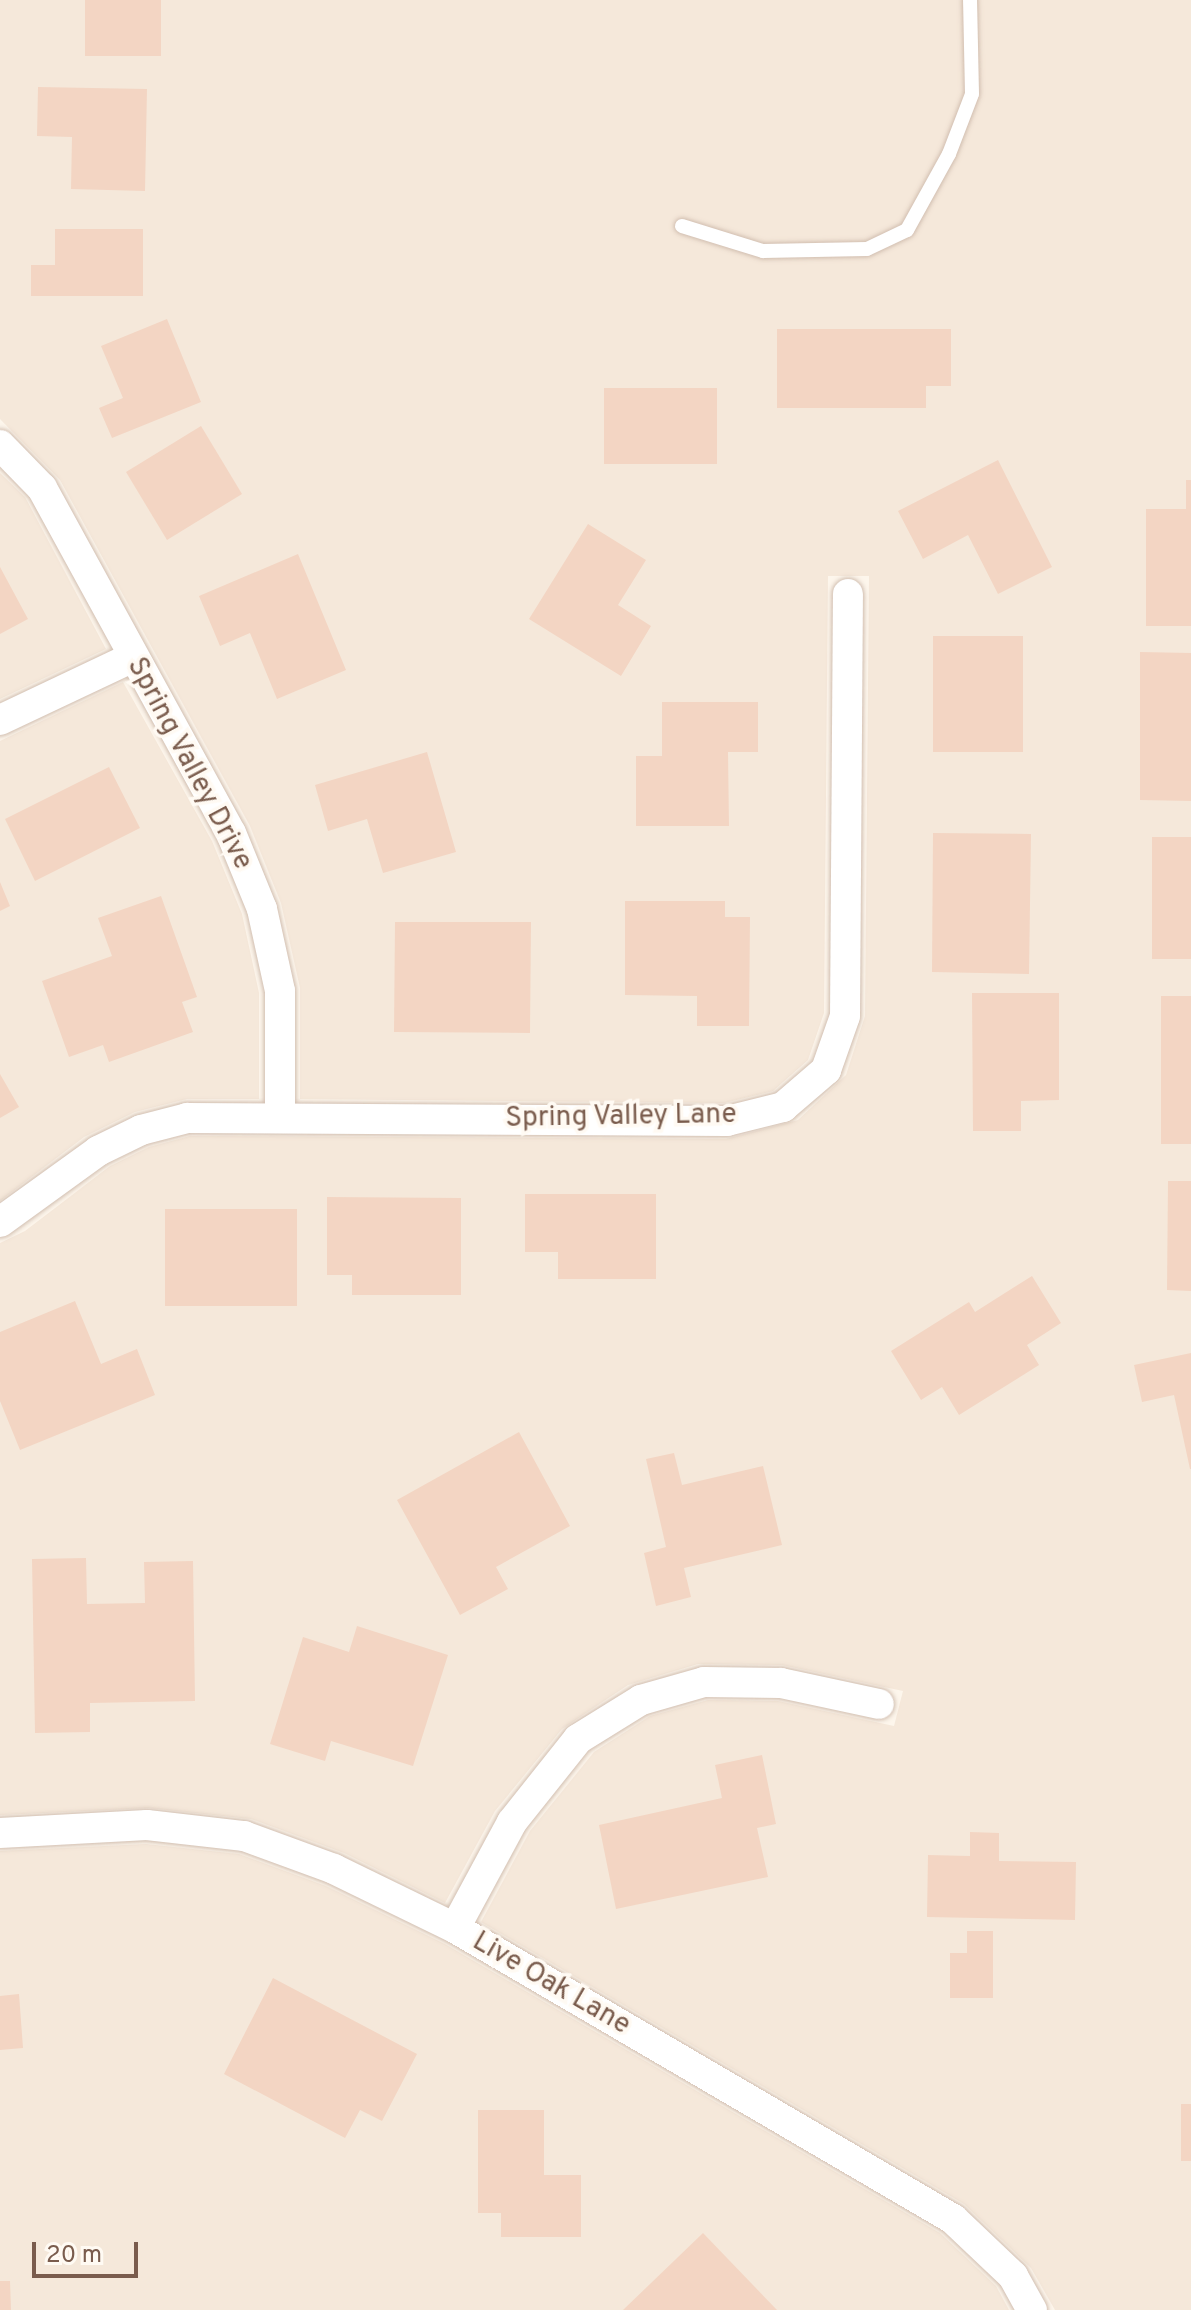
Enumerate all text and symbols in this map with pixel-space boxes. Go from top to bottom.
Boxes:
street label: Spring Valley Drive [119,652,259,876]
street label: Spring Valley Lane [505,1098,737,1136]
street label: Live Oak Lane [466,1925,636,2043]
scale bar [36,2226,142,2276]
text: 20 m [46,2241,102,2271]

